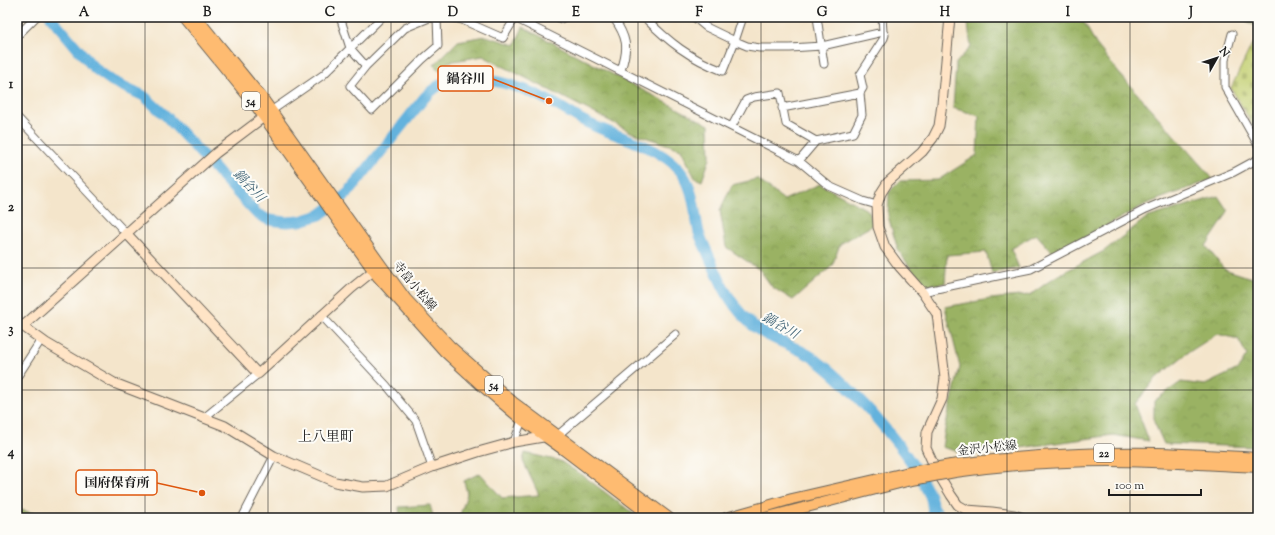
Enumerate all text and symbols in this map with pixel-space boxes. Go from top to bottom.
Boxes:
text: A [79,4,90,22]
text: B [203,4,212,22]
text: C [325,4,335,22]
text: D [448,4,458,22]
text: E [572,4,580,22]
text: F [695,4,703,22]
text: G [817,4,828,22]
text: H [940,4,951,22]
text: I [1066,4,1071,22]
text: J [1188,4,1193,22]
north arrow [1197,38,1237,78]
text: N [1214,43,1233,61]
callout: 鍋谷川 [438,66,493,91]
text: 鍋谷川 [446,71,486,89]
text: 1 [9,76,14,94]
road number: 54 [242,92,260,110]
water label: 鍋谷川 [229,166,270,208]
text: 2 [8,199,15,217]
street label: 寺畠小松線 [388,258,440,315]
water label: 鍋谷川 [759,309,803,345]
text: 3 [8,321,14,339]
road number: 54 [485,376,503,394]
district label: 上八里町 [298,428,354,448]
street label: 金沢小松線 [956,437,1018,461]
text: 4 [7,444,15,462]
road number: 22 [1094,444,1114,462]
callout: 国府保育所 [76,470,157,495]
scale bar [1109,471,1201,497]
text: 国府保育所 [84,475,150,493]
text: 100 m [1115,477,1144,495]

